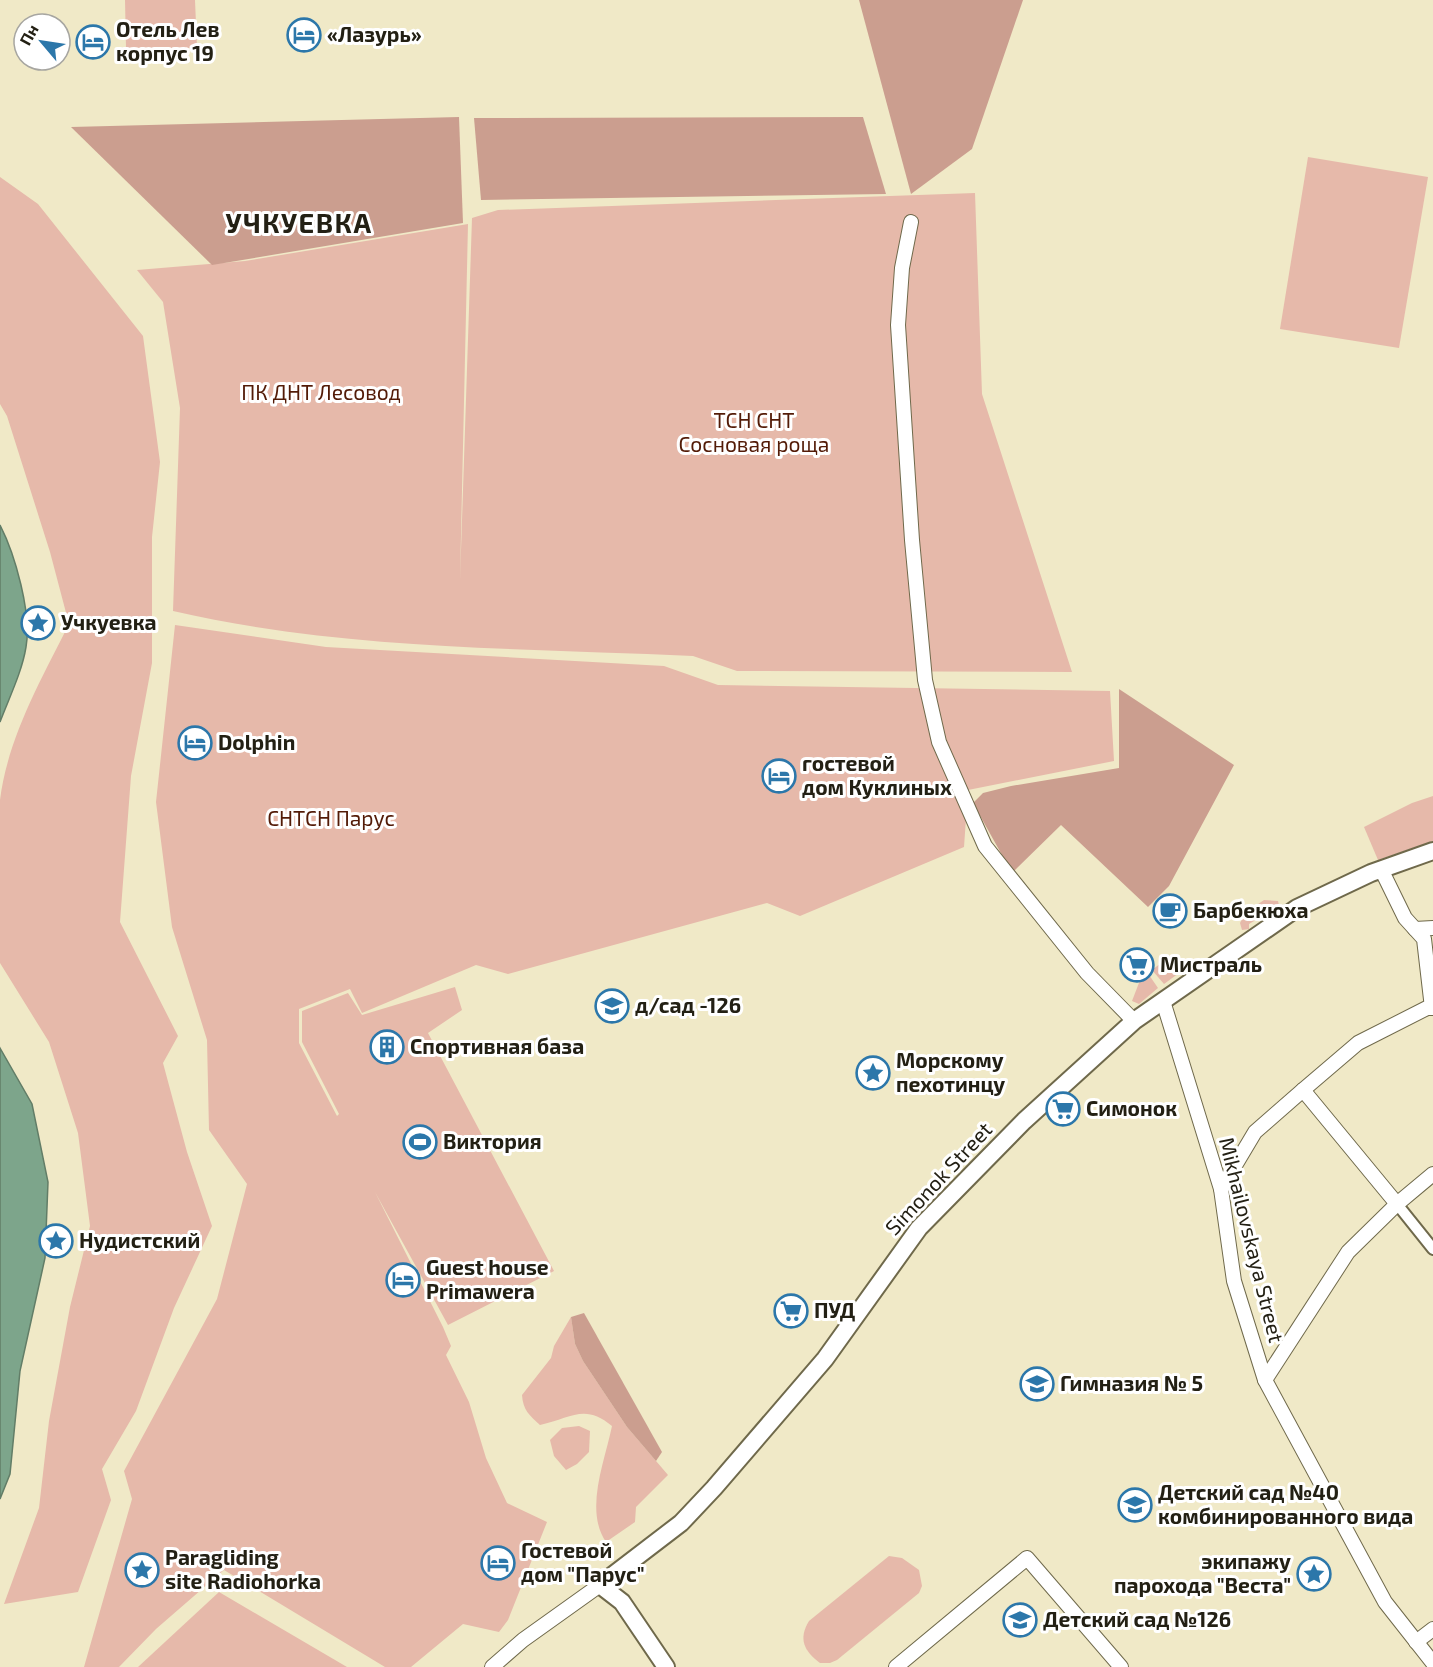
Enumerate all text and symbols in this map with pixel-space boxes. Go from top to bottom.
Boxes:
north arrow [12,12,72,72]
place label: Отель Лев корпус 19 [116,16,220,65]
hotel icon: «Лазурь» [286,17,322,53]
text: Пн [15,21,42,48]
place label: «Лазурь» [327,21,422,46]
hotel icon: Отель Лев корпус 19 [75,24,111,60]
district label: УЧКУЕВКА [225,206,373,238]
park label: ПК ДНТ Лесовод [241,379,401,404]
park label: ТСН СНТ Сосновая роща [679,407,829,456]
place icon: Учкуевка [20,605,56,641]
place label: Учкуевка [61,609,157,634]
hotel icon: Dolphin [177,725,213,761]
place label: Dolphin [218,729,295,754]
place label: гостевой дом Куклиных [802,750,952,799]
hotel icon: гостевой дом Куклиных [761,758,797,794]
park label: СНТСН Парус [267,805,395,831]
cafe icon: Барбекюха [1152,893,1188,929]
place label: Барбекюха [1193,897,1309,922]
supermarket icon: Мистраль [1119,947,1155,983]
place label: Мистраль [1160,951,1262,976]
school or university icon: д/сад -126 [594,988,630,1024]
place label: д/сад -126 [635,992,741,1017]
building icon: Спортивная база [369,1029,405,1065]
place label: Спортивная база [410,1033,584,1058]
place label: Морскому пехотинцу [896,1047,1005,1096]
place icon: Морскому пехотинцу [855,1055,891,1091]
supermarket icon: Симонок [1045,1091,1081,1127]
place label: Симонок [1086,1095,1177,1120]
street label: Simonok Street [879,1116,996,1240]
sports icon: Виктория [402,1124,438,1160]
place label: Виктория [443,1128,542,1153]
street label: Mikhailovskaya Street [1215,1134,1290,1345]
place icon: Нудистский [38,1223,74,1259]
place label: Нудистский [79,1227,200,1252]
place label: Guest house Primawera [426,1254,549,1303]
hotel icon: Guest house Primawera [385,1262,421,1298]
supermarket icon: ПУД [773,1293,809,1329]
place label: ПУД [814,1297,856,1322]
school or university icon: Гимназия № 5 [1019,1366,1055,1402]
place label: Гимназия № 5 [1060,1370,1203,1395]
place label: Детский сад №40 комбинированного вида [1158,1479,1413,1528]
school or university icon: Детский сад №40 комбинированного вида [1117,1487,1153,1523]
place label: Гостевой дом "Парус" [521,1537,645,1586]
place label: Paragliding site Radiohorka [165,1544,321,1593]
hotel icon: Гостевой дом "Парус" [480,1545,516,1581]
place label: экипажу парохода "Веста" [1114,1548,1291,1597]
place icon: Paragliding site Radiohorka [124,1552,160,1588]
place icon: экипажу парохода "Веста" [1296,1556,1332,1592]
school or university icon: Детский сад №126 [1002,1602,1038,1638]
place label: Детский сад №126 [1043,1606,1231,1631]

